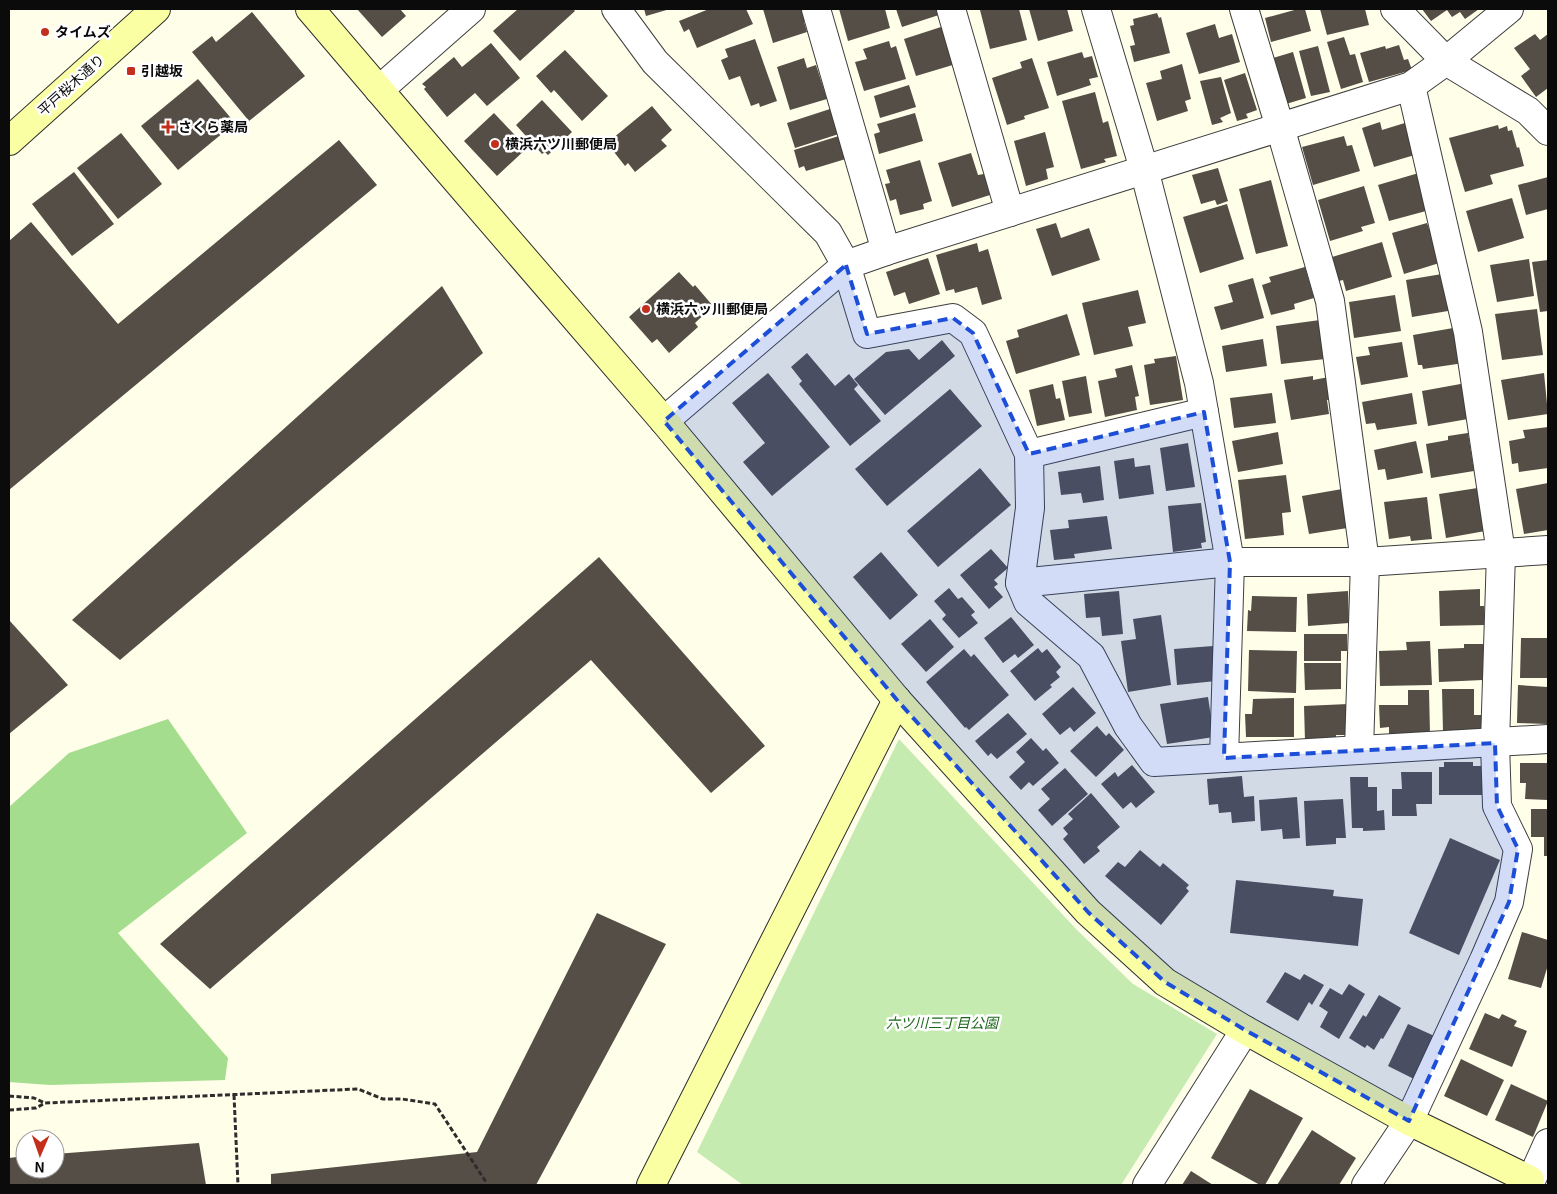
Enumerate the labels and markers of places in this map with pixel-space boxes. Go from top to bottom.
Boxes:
place label: タイムズ [55,21,111,41]
marker: タイムズ [39,26,51,38]
place label: 引越坂 [141,60,183,80]
marker: 引越坂 [125,65,137,77]
place label: さくら薬局 [178,116,248,136]
marker: さくら薬局 [162,121,174,133]
place label: 横浜六ツ川郵便局 [505,133,617,153]
marker: 横浜六ツ川郵便局 [489,138,501,150]
place label: 横浜六ッ川郵便局 [656,298,768,318]
marker: 横浜六ッ川郵便局 [640,303,652,315]

